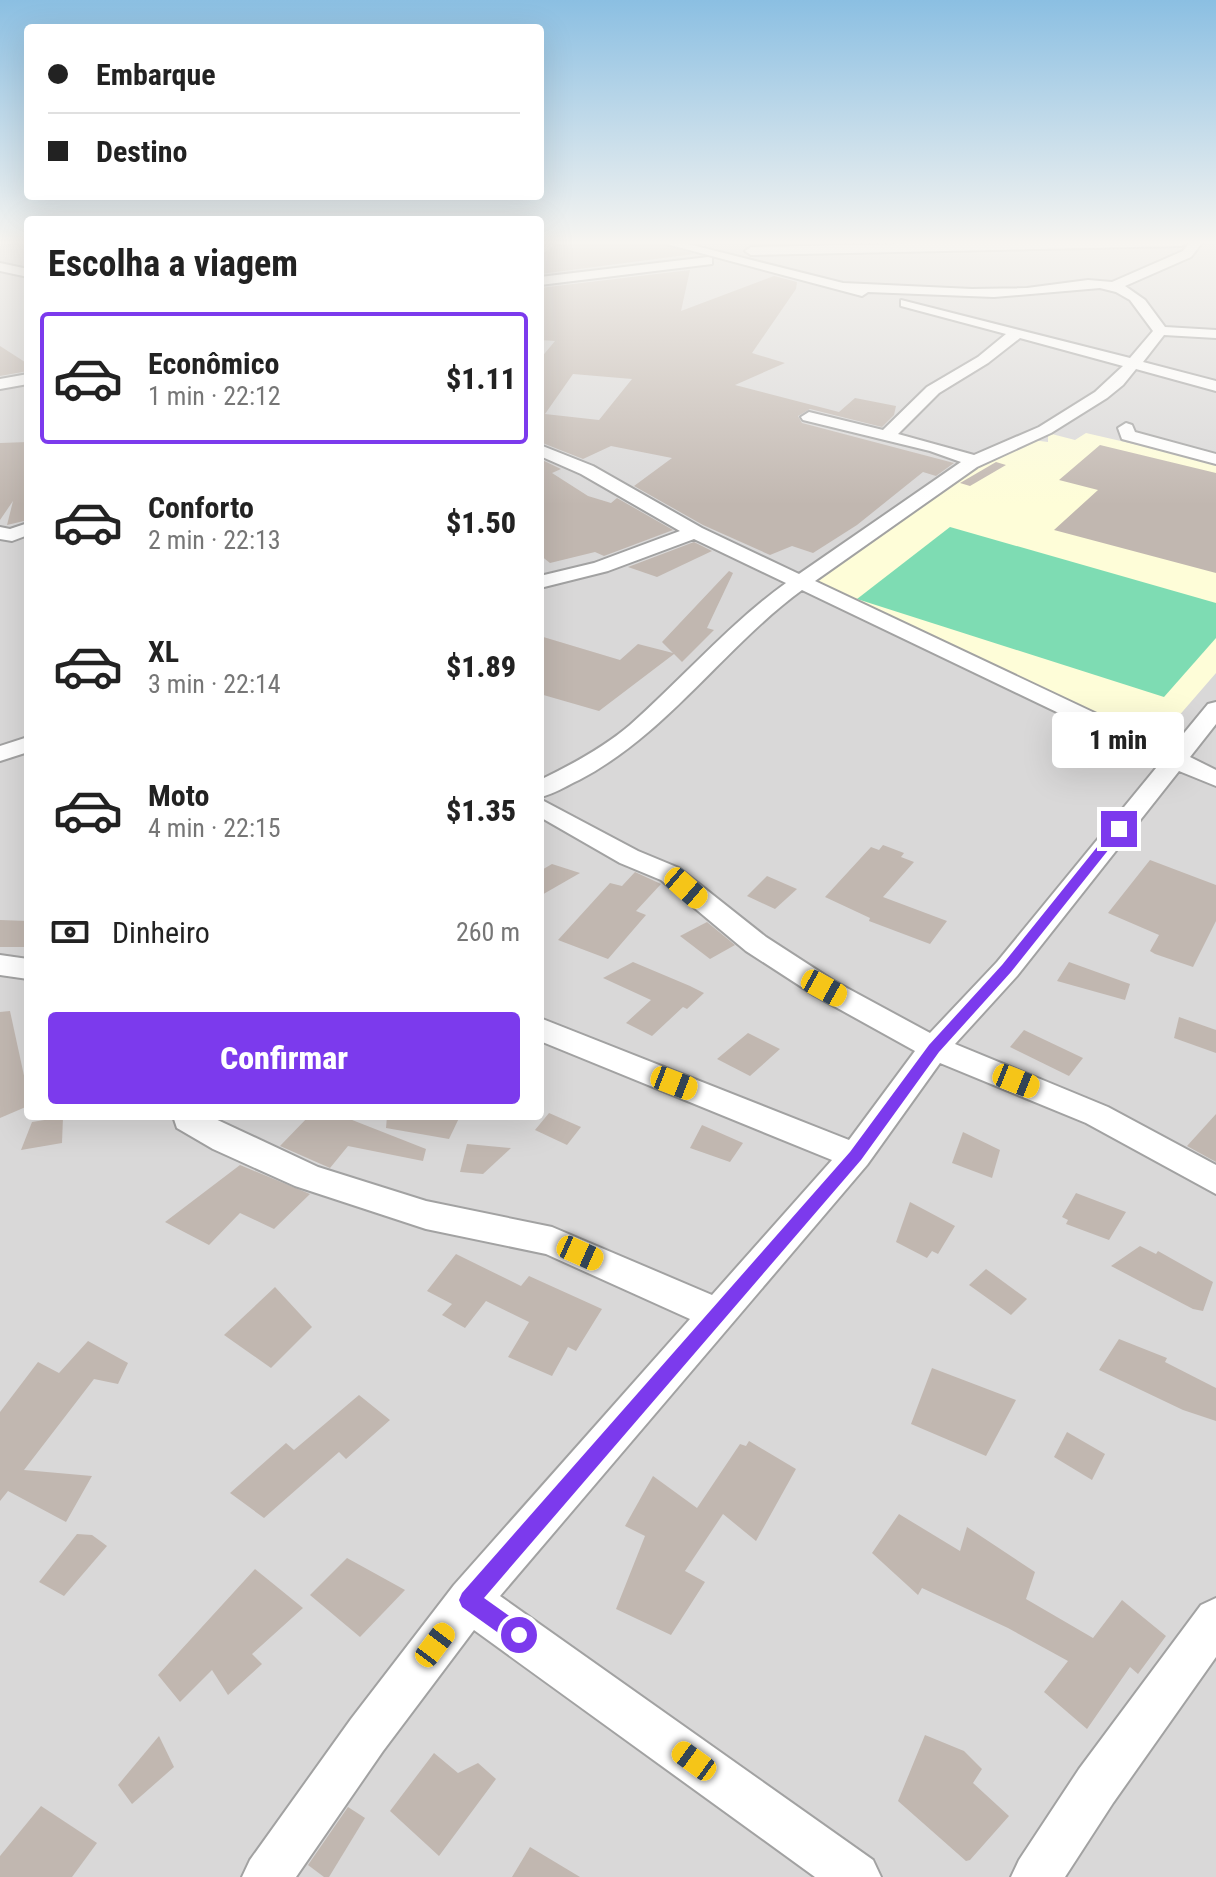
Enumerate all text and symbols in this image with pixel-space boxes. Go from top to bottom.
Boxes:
text: Embarque [96,57,216,92]
text: Destino [96,134,187,169]
text: Escolha a viagem [48,243,298,285]
icon: car [52,342,124,414]
text: Econômico [148,346,279,381]
text: $1.11 [446,361,516,396]
text: 1 min · 22:12 [148,381,281,411]
icon: car [52,486,124,558]
text: Conforto [148,490,254,525]
text: $1.50 [446,505,516,540]
text: 2 min · 22:13 [148,525,281,555]
icon: car [52,630,124,702]
text: XL [148,634,179,669]
text: $1.89 [446,649,516,684]
text: 3 min · 22:14 [148,669,281,699]
callout: 1 min [1053,713,1185,769]
text: 1 min [1089,725,1147,755]
icon: car [52,774,124,846]
text: Moto [148,778,209,813]
text: $1.35 [446,793,516,828]
route end [1101,811,1137,847]
text: 4 min · 22:15 [148,813,281,843]
car [660,863,712,913]
icon: cash [48,910,92,954]
text: Dinheiro [112,915,210,950]
text: 260 m [456,917,520,947]
car [797,966,851,1010]
button: Confirmar [48,1012,520,1104]
car [989,1061,1043,1101]
car [647,1063,701,1103]
car [553,1232,607,1274]
route start [501,1617,537,1653]
car [411,1619,459,1671]
car [668,1737,720,1785]

